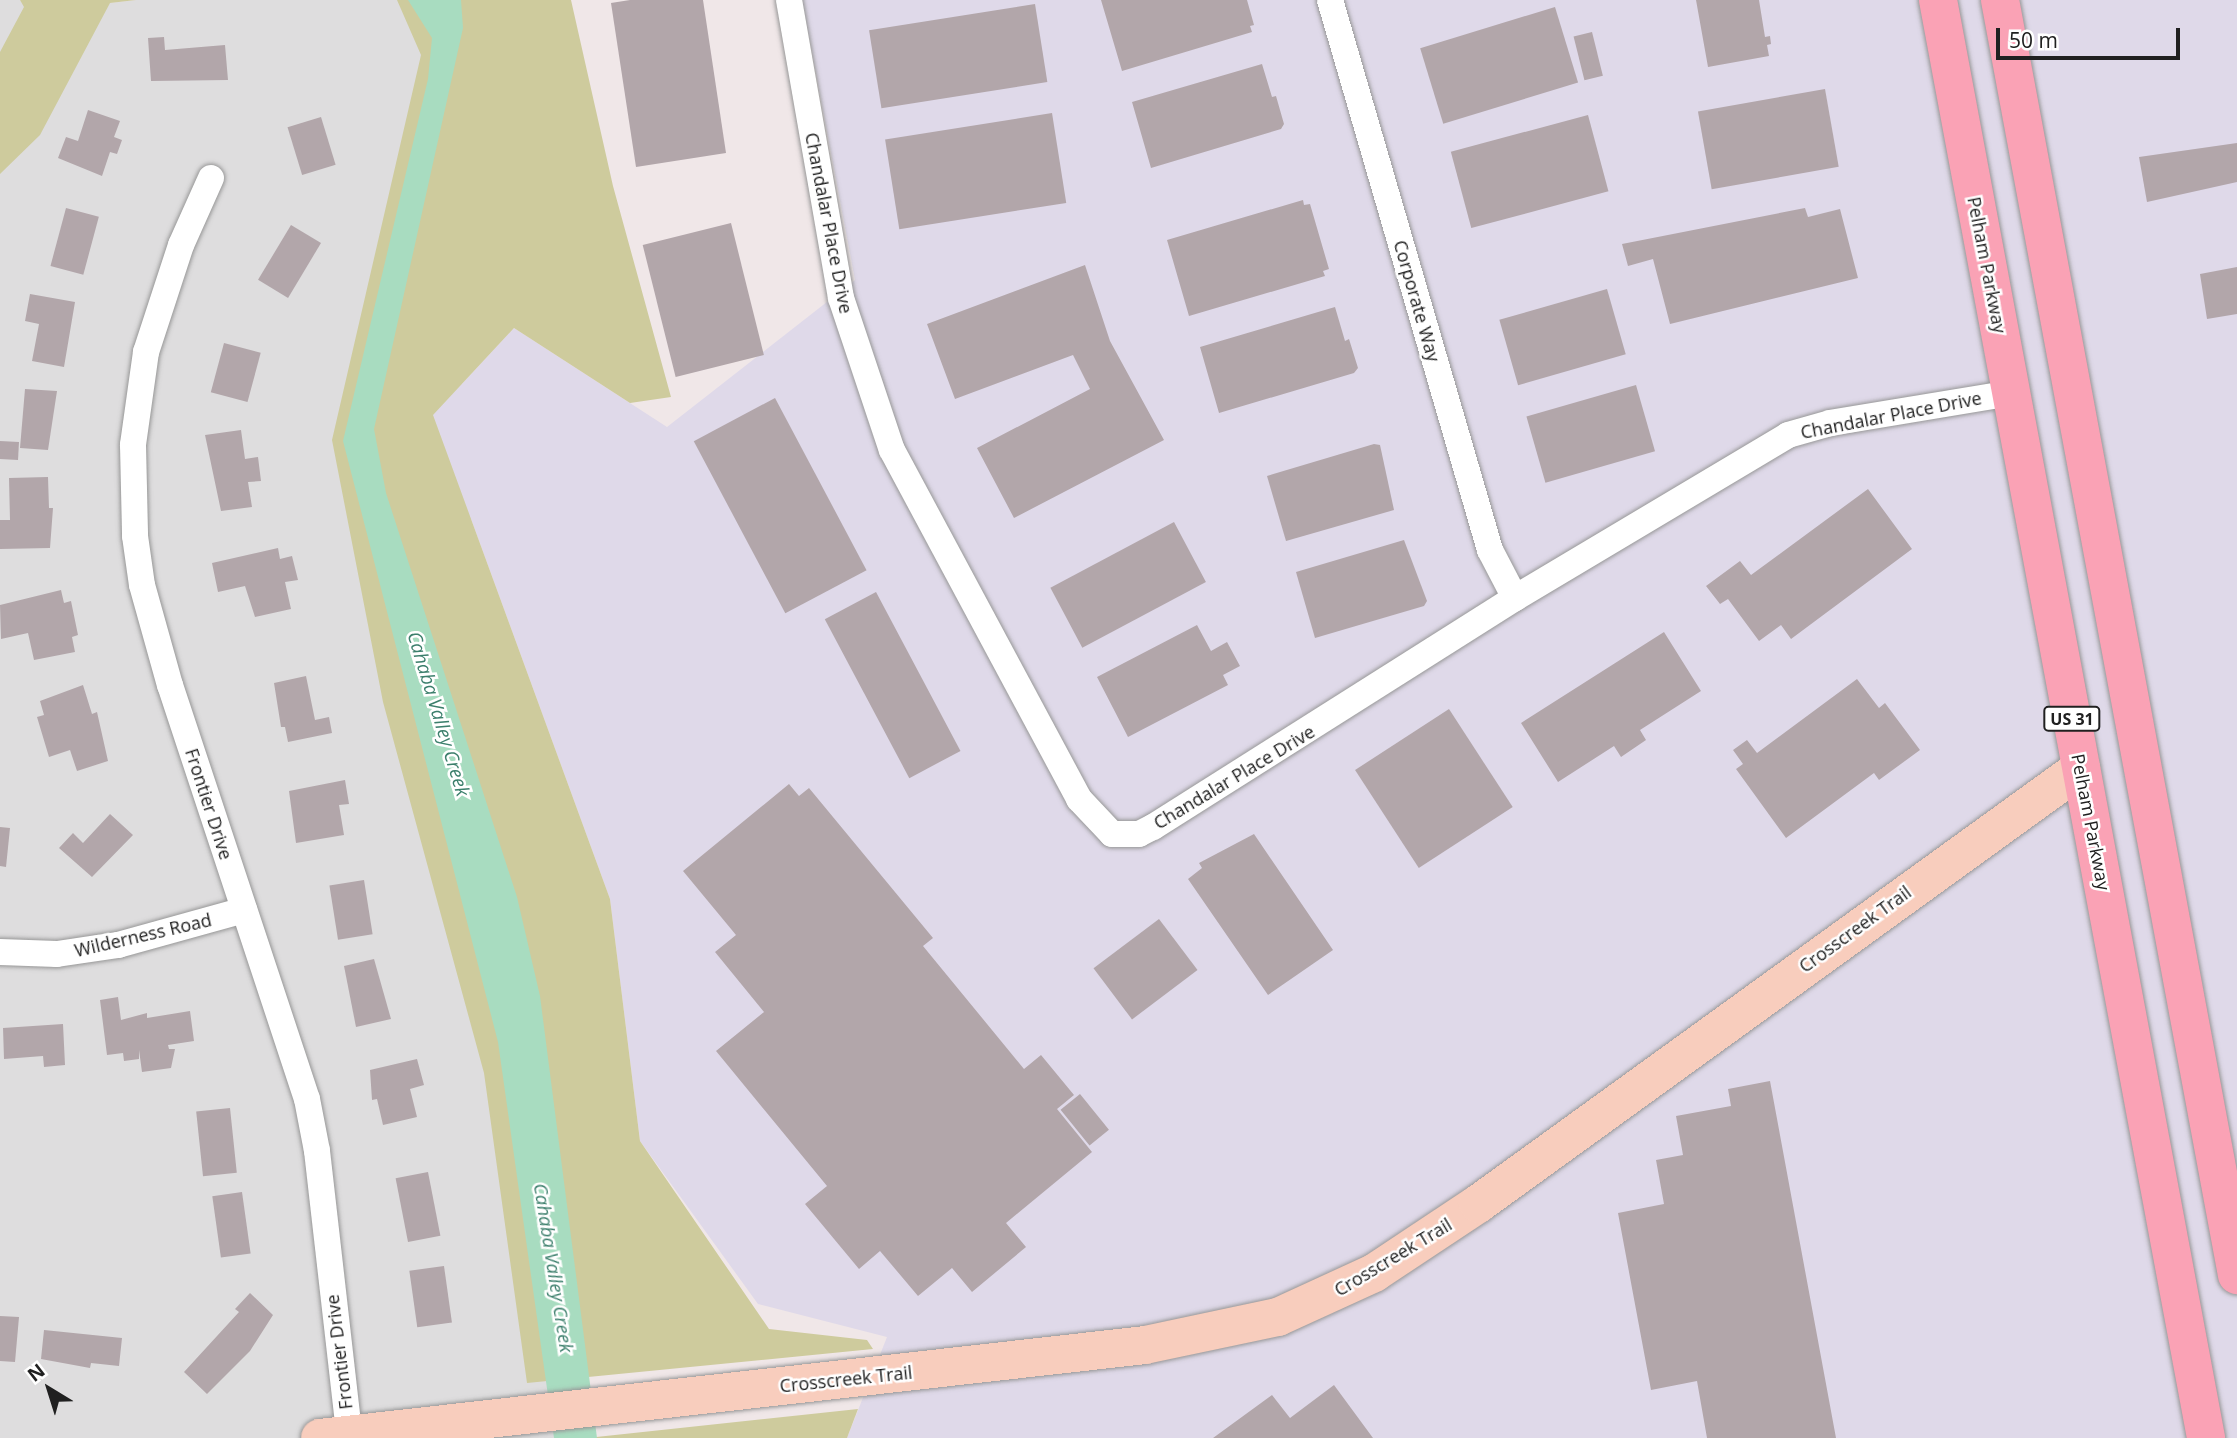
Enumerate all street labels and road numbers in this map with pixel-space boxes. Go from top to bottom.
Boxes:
street label: Chandalar Place Drive [801,131,857,315]
street label: Pelham Parkway [1963,195,2011,335]
street label: Corporate Way [1389,238,1445,364]
street label: Chandalar Place Drive [1799,387,1983,443]
road number: US 31 [2042,706,2102,732]
street label: Chandalar Place Drive [1150,720,1318,834]
street label: Frontier Drive [181,746,237,862]
street label: Pelham Parkway [2067,752,2115,892]
street label: Crosscreek Trail [1795,881,1915,977]
street label: Wilderness Road [72,909,214,961]
street label: Crosscreek Trail [1330,1213,1456,1301]
street label: Frontier Drive [321,1293,357,1411]
street label: Crosscreek Trail [779,1361,913,1397]

